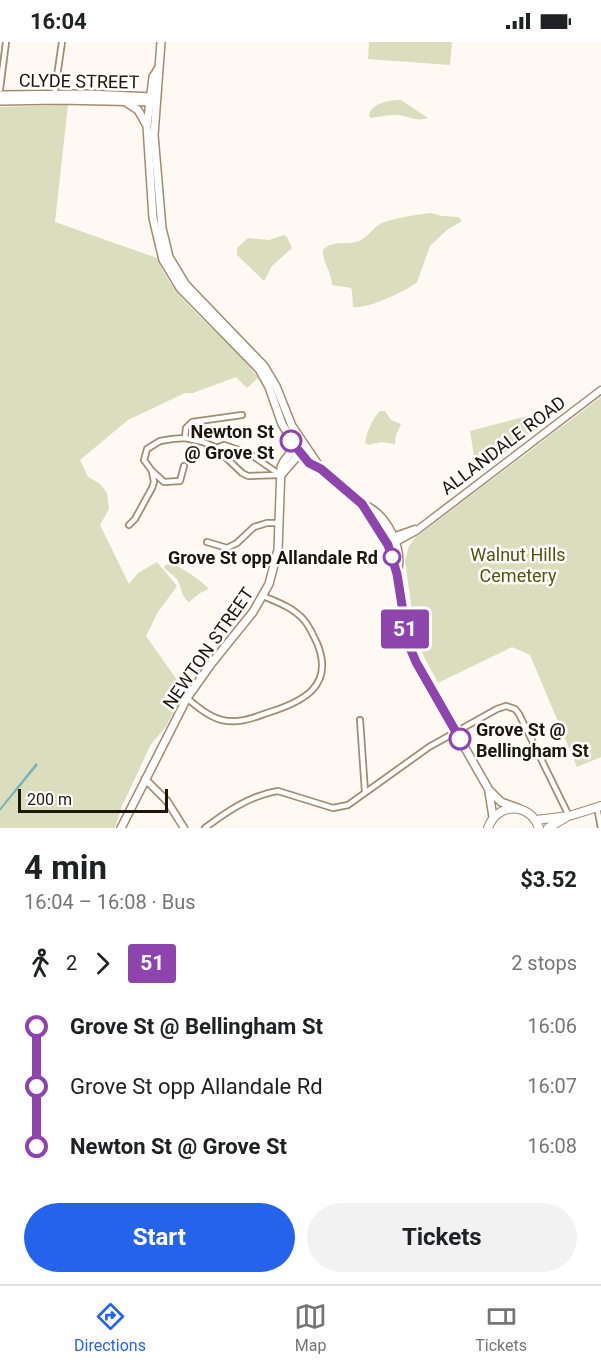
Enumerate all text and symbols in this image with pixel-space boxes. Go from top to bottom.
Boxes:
text: 16:04 [30,9,87,34]
street label: CLYDE STREET [19,69,140,93]
street label: ALLANDALE ROAD [437,391,569,499]
place label: Newton St @ Grove St [184,421,274,463]
marker: Newton St @ Grove St [280,430,302,452]
park label: Walnut Hills Cemetery [470,544,566,586]
place label: Grove St opp Allandale Rd [168,547,378,568]
marker: Grove St opp Allandale Rd [383,548,401,566]
street label: NEWTON STREET [158,583,258,713]
line badge: 51 [378,610,432,648]
text: 51 [393,617,417,641]
place label: Grove St @ Bellingham St [476,719,589,761]
marker: Grove St @ Bellingham St [449,728,471,750]
scale bar [18,786,168,814]
text: 200 m [27,790,72,809]
text: 4 min [24,848,107,887]
text: $3.52 [520,867,577,892]
text: 16:04 – 16:08 · Bus [24,890,196,914]
icon: walk [24,947,57,980]
icon: forward [86,947,119,980]
text: 2 [66,951,77,975]
text: 51 [140,951,164,975]
text: 2 stops [511,951,577,975]
text: Grove St @ Bellingham St [70,1014,323,1039]
text: 16:06 [527,1014,577,1038]
text: Grove St opp Allandale Rd [70,1074,323,1099]
text: 16:07 [527,1074,577,1098]
text: Newton St @ Grove St [70,1134,287,1159]
text: 16:08 [527,1134,577,1158]
button: Start [24,1203,295,1272]
button: Tickets [307,1203,577,1272]
tab: Directions [74,1300,146,1355]
tab: Map [294,1300,327,1355]
tab: Tickets [475,1300,527,1355]

